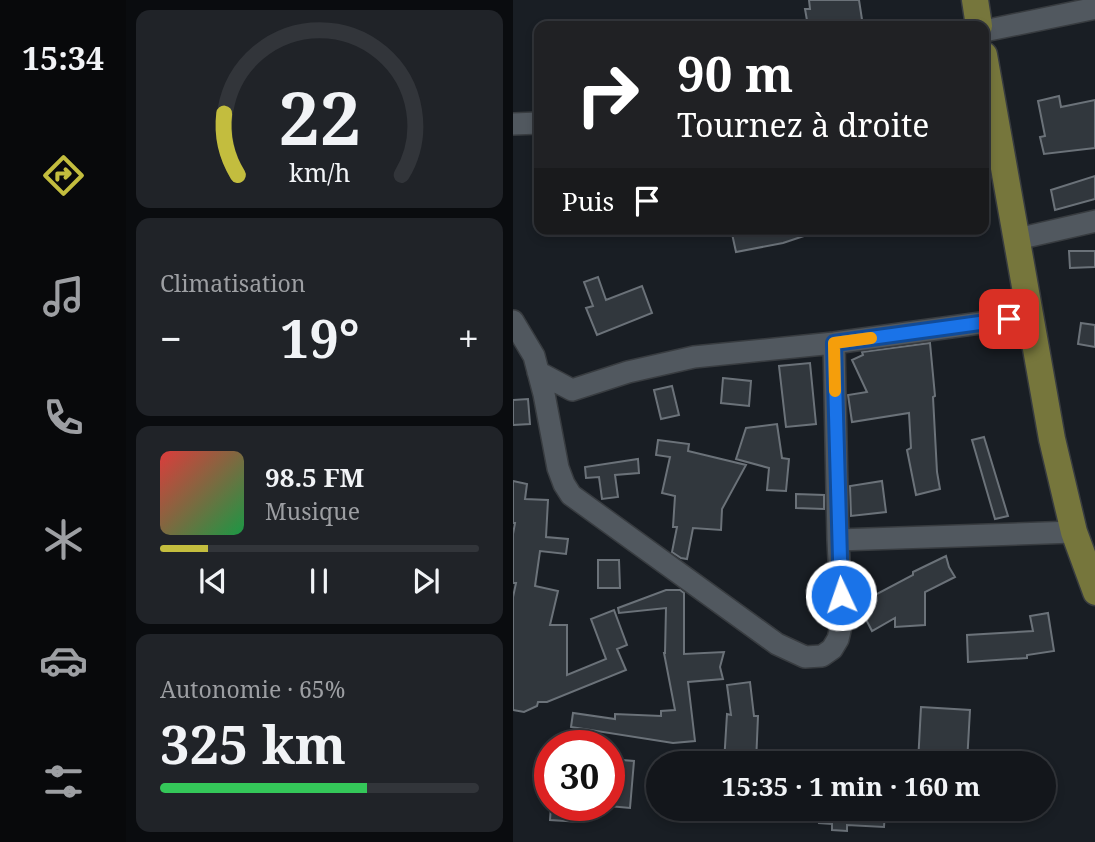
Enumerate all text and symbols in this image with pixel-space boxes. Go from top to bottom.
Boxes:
text: 15:34 [22,36,104,79]
text: 90 m [677,40,793,106]
icon: right [562,49,653,140]
text: 22 [278,67,361,166]
text: Tournez à droite [677,103,929,146]
icon: directions [39,151,88,200]
text: km/h [289,155,350,189]
icon: arrive [628,182,666,220]
text: Puis [562,183,614,219]
text: Climatisation [160,267,306,299]
icon: music [39,272,88,321]
pin [979,289,1039,349]
icon: arrive [990,300,1028,338]
text: 19° [280,302,360,373]
text: − [160,312,182,364]
text: + [458,312,479,364]
icon: phone [39,393,88,442]
text: 98.5 FM [265,459,364,495]
text: Musique [265,495,360,527]
icon: climate [39,515,88,564]
position arrow [804,558,878,632]
icon: previous [194,562,232,600]
icon: pause [300,562,338,600]
icon: next [407,562,445,600]
icon: car [39,636,88,685]
text: Autonomie · 65% [160,673,345,705]
text: 325 km [160,708,346,779]
speed limit sign: 30 [534,730,625,821]
icon: filters [39,757,88,806]
text: 15:35 · 1 min · 160 m [721,768,981,804]

